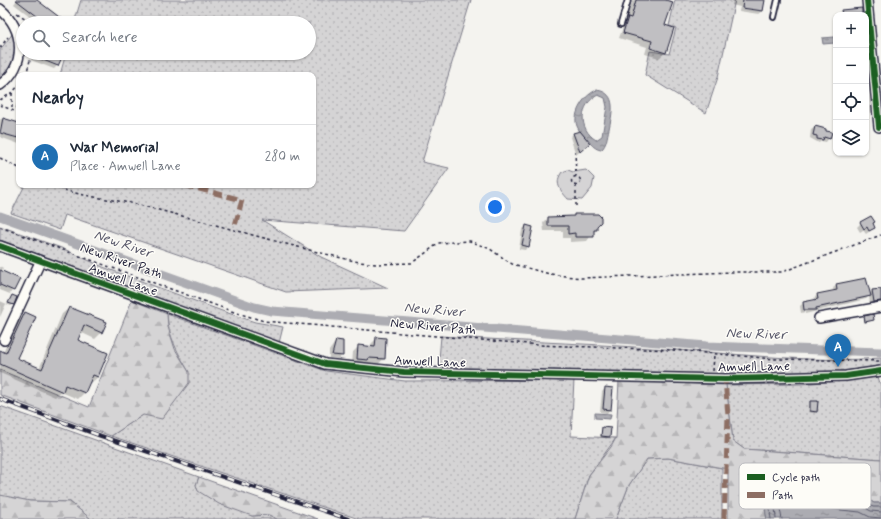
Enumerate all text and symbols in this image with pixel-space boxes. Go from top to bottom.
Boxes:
map controls [833,12,869,156]
button: + [833,12,869,48]
search box [16,16,316,60]
icon: search [30,27,52,49]
text: Search here [62,28,138,48]
button: − [833,48,869,84]
button: locate [833,84,869,120]
text: Nearby [32,87,84,109]
button: layers [833,120,869,156]
text: War Memorial [70,138,158,158]
text: A [41,148,49,165]
text: 280 m [265,148,300,165]
text: Place · Amwell Lane [70,158,181,175]
your location [485,197,505,217]
water label: New River [92,226,156,263]
street label: New River Path [78,239,164,283]
street label: Amwell Lane [86,260,160,300]
water label: New River [403,298,467,322]
street label: New River Path [390,315,476,339]
water label: New River [726,324,789,344]
pin: A [825,334,851,367]
street label: Amwell Lane [394,352,466,372]
street label: Amwell Lane [718,358,790,376]
legend [739,463,871,509]
text: Cycle path [772,471,820,485]
text: Path [772,489,793,503]

